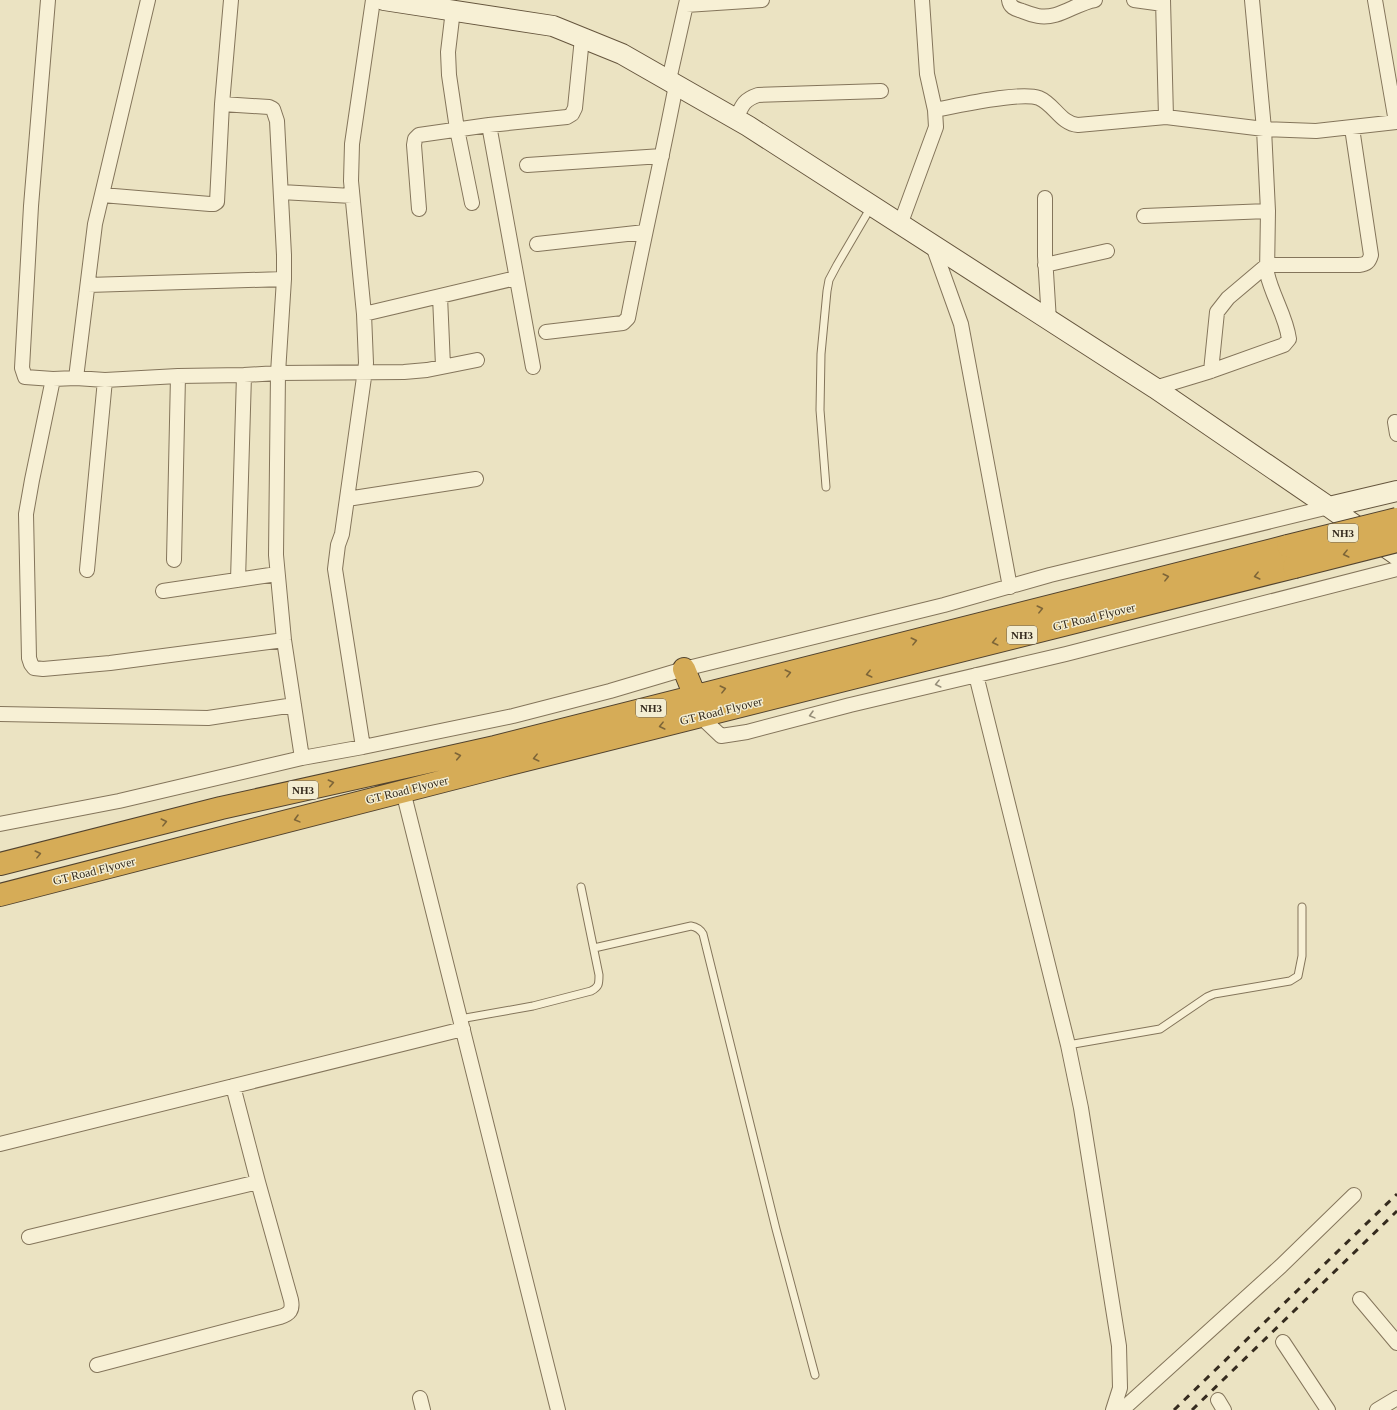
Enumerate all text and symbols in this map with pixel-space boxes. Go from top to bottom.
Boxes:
road number: NH3 [1328,524,1358,542]
one-way arrow [1342,549,1349,557]
one-way arrow [1253,572,1260,580]
one-way arrow [1162,573,1169,582]
street label: GT Road Flyover [1051,600,1137,634]
one-way arrow [1037,605,1043,613]
road number: NH3 [1007,626,1037,644]
one-way arrow [911,637,917,645]
one-way arrow [992,638,998,646]
one-way arrow [785,669,791,677]
one-way arrow [866,669,873,678]
one-way arrow [935,679,942,688]
one-way arrow [719,686,726,694]
street label: GT Road Flyover [678,694,764,728]
road number: NH3 [636,699,666,717]
one-way arrow [809,711,815,719]
one-way arrow [658,721,665,730]
one-way arrow [455,752,461,760]
one-way arrow [532,753,539,761]
street label: GT Road Flyover [364,773,450,807]
one-way arrow [328,780,335,788]
road number: NH3 [288,781,318,799]
one-way arrow [293,814,300,823]
one-way arrow [161,819,167,827]
one-way arrow [35,851,41,859]
street label: GT Road Flyover [51,854,137,888]

